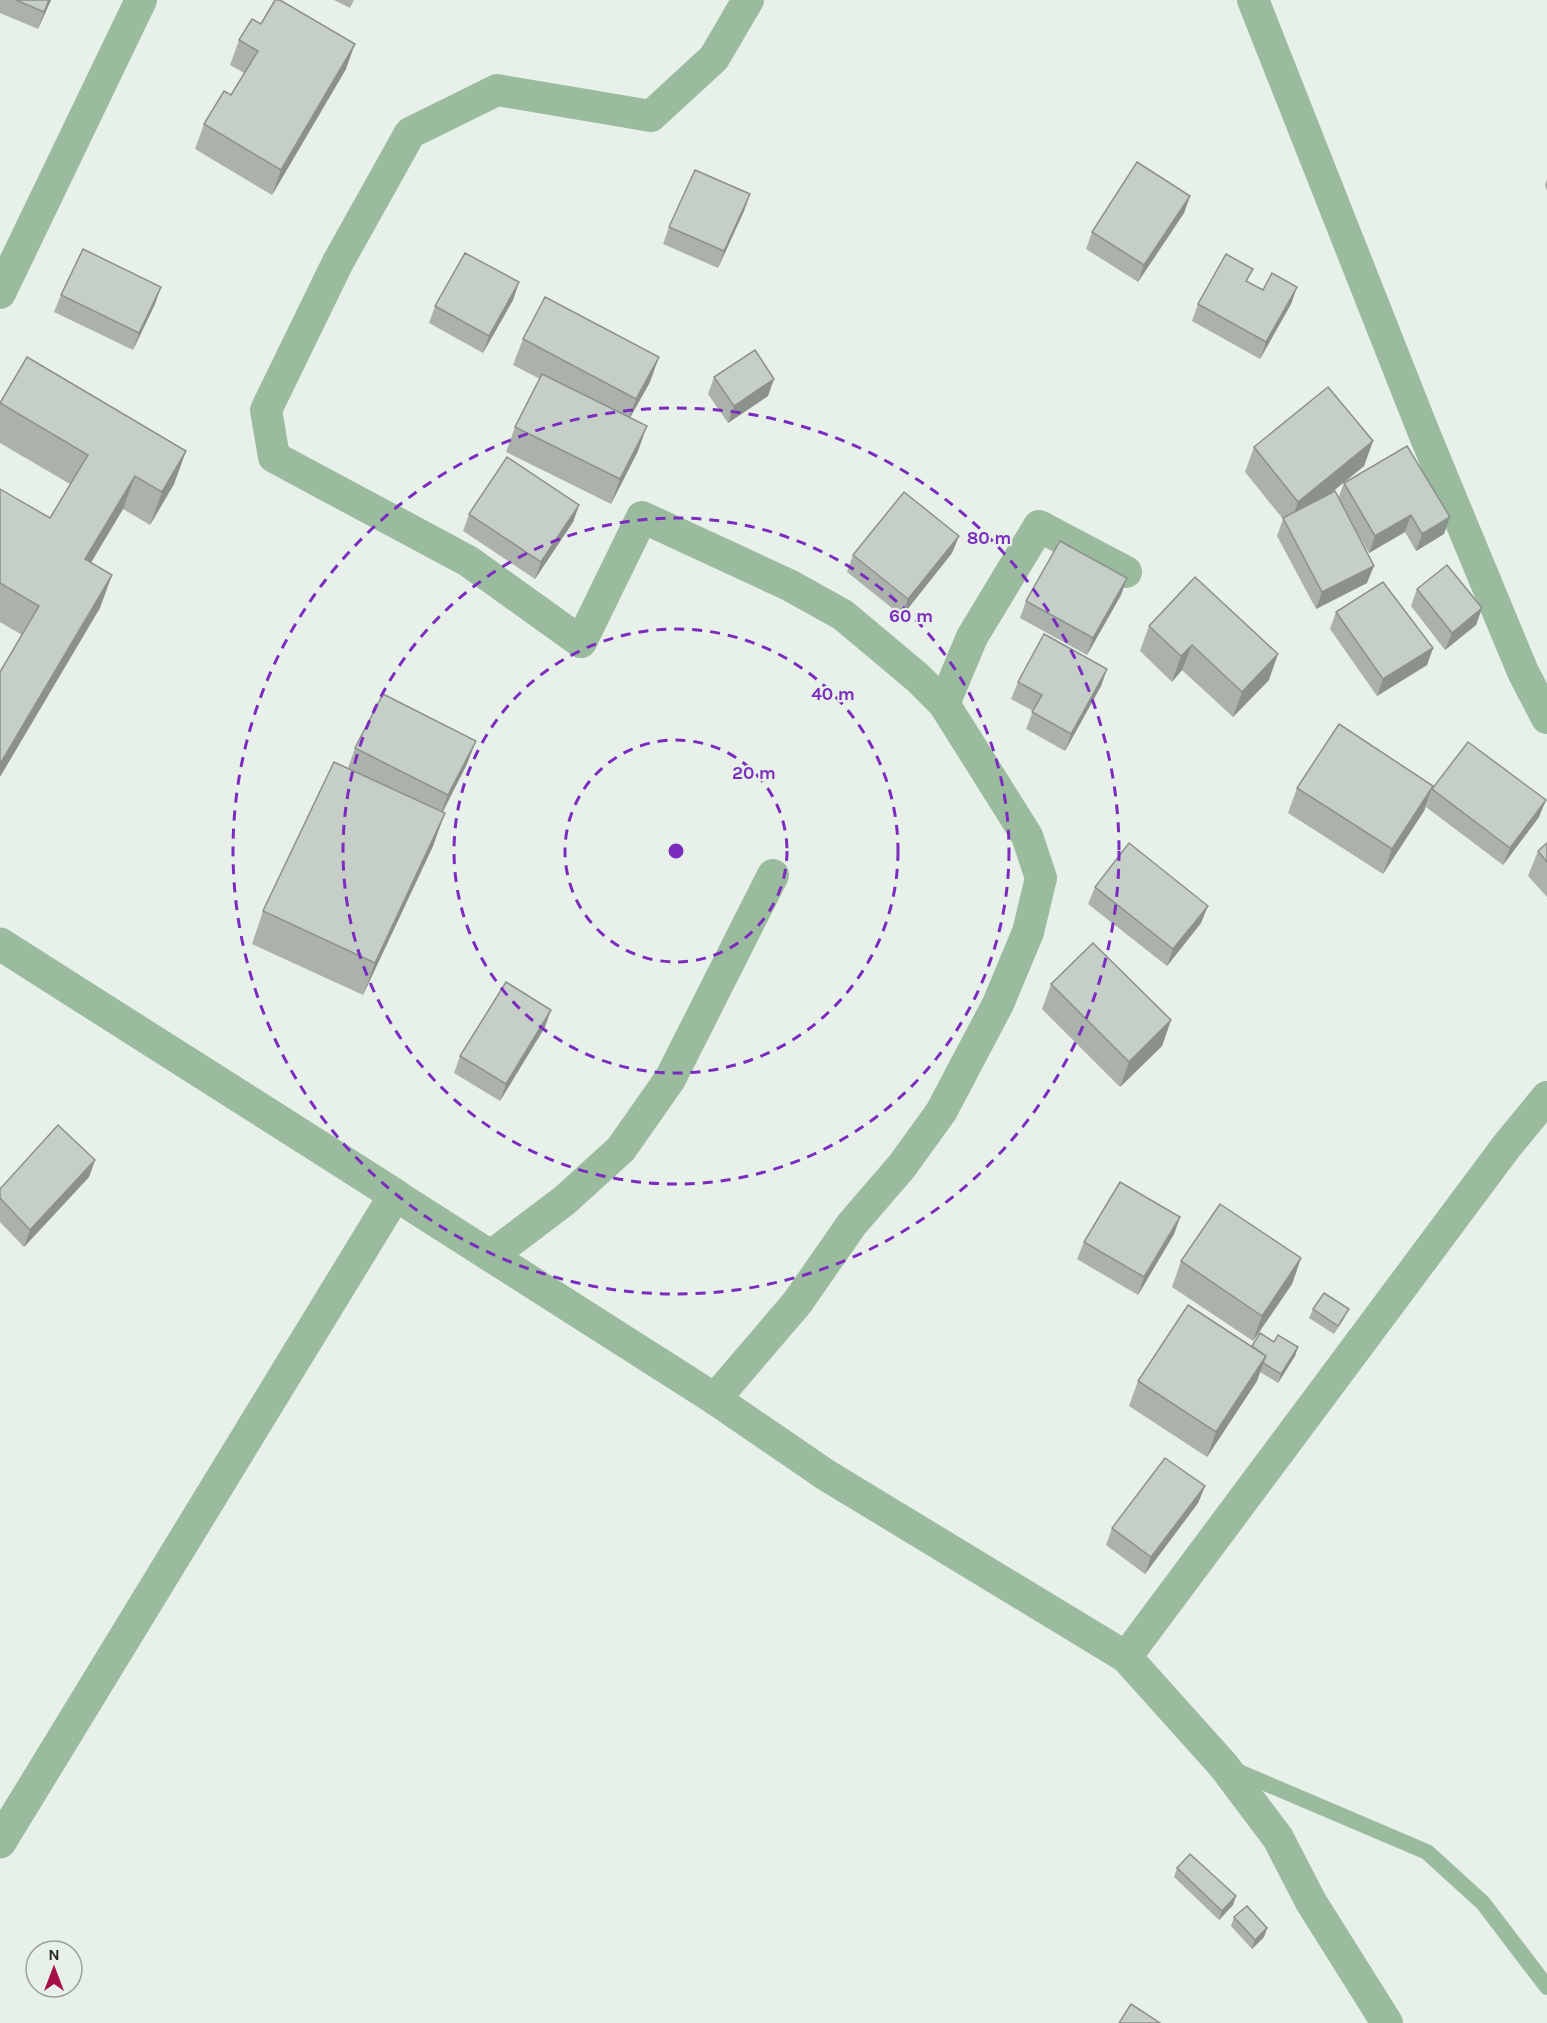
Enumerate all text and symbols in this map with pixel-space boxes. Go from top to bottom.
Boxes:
text: 80 m [967,527,1011,549]
text: 60 m [889,605,933,627]
text: 40 m [811,683,855,705]
text: 20 m [732,762,776,784]
centre of rings [666,841,686,861]
north arrow [24,1939,84,1999]
text: N [48,1945,60,1964]

